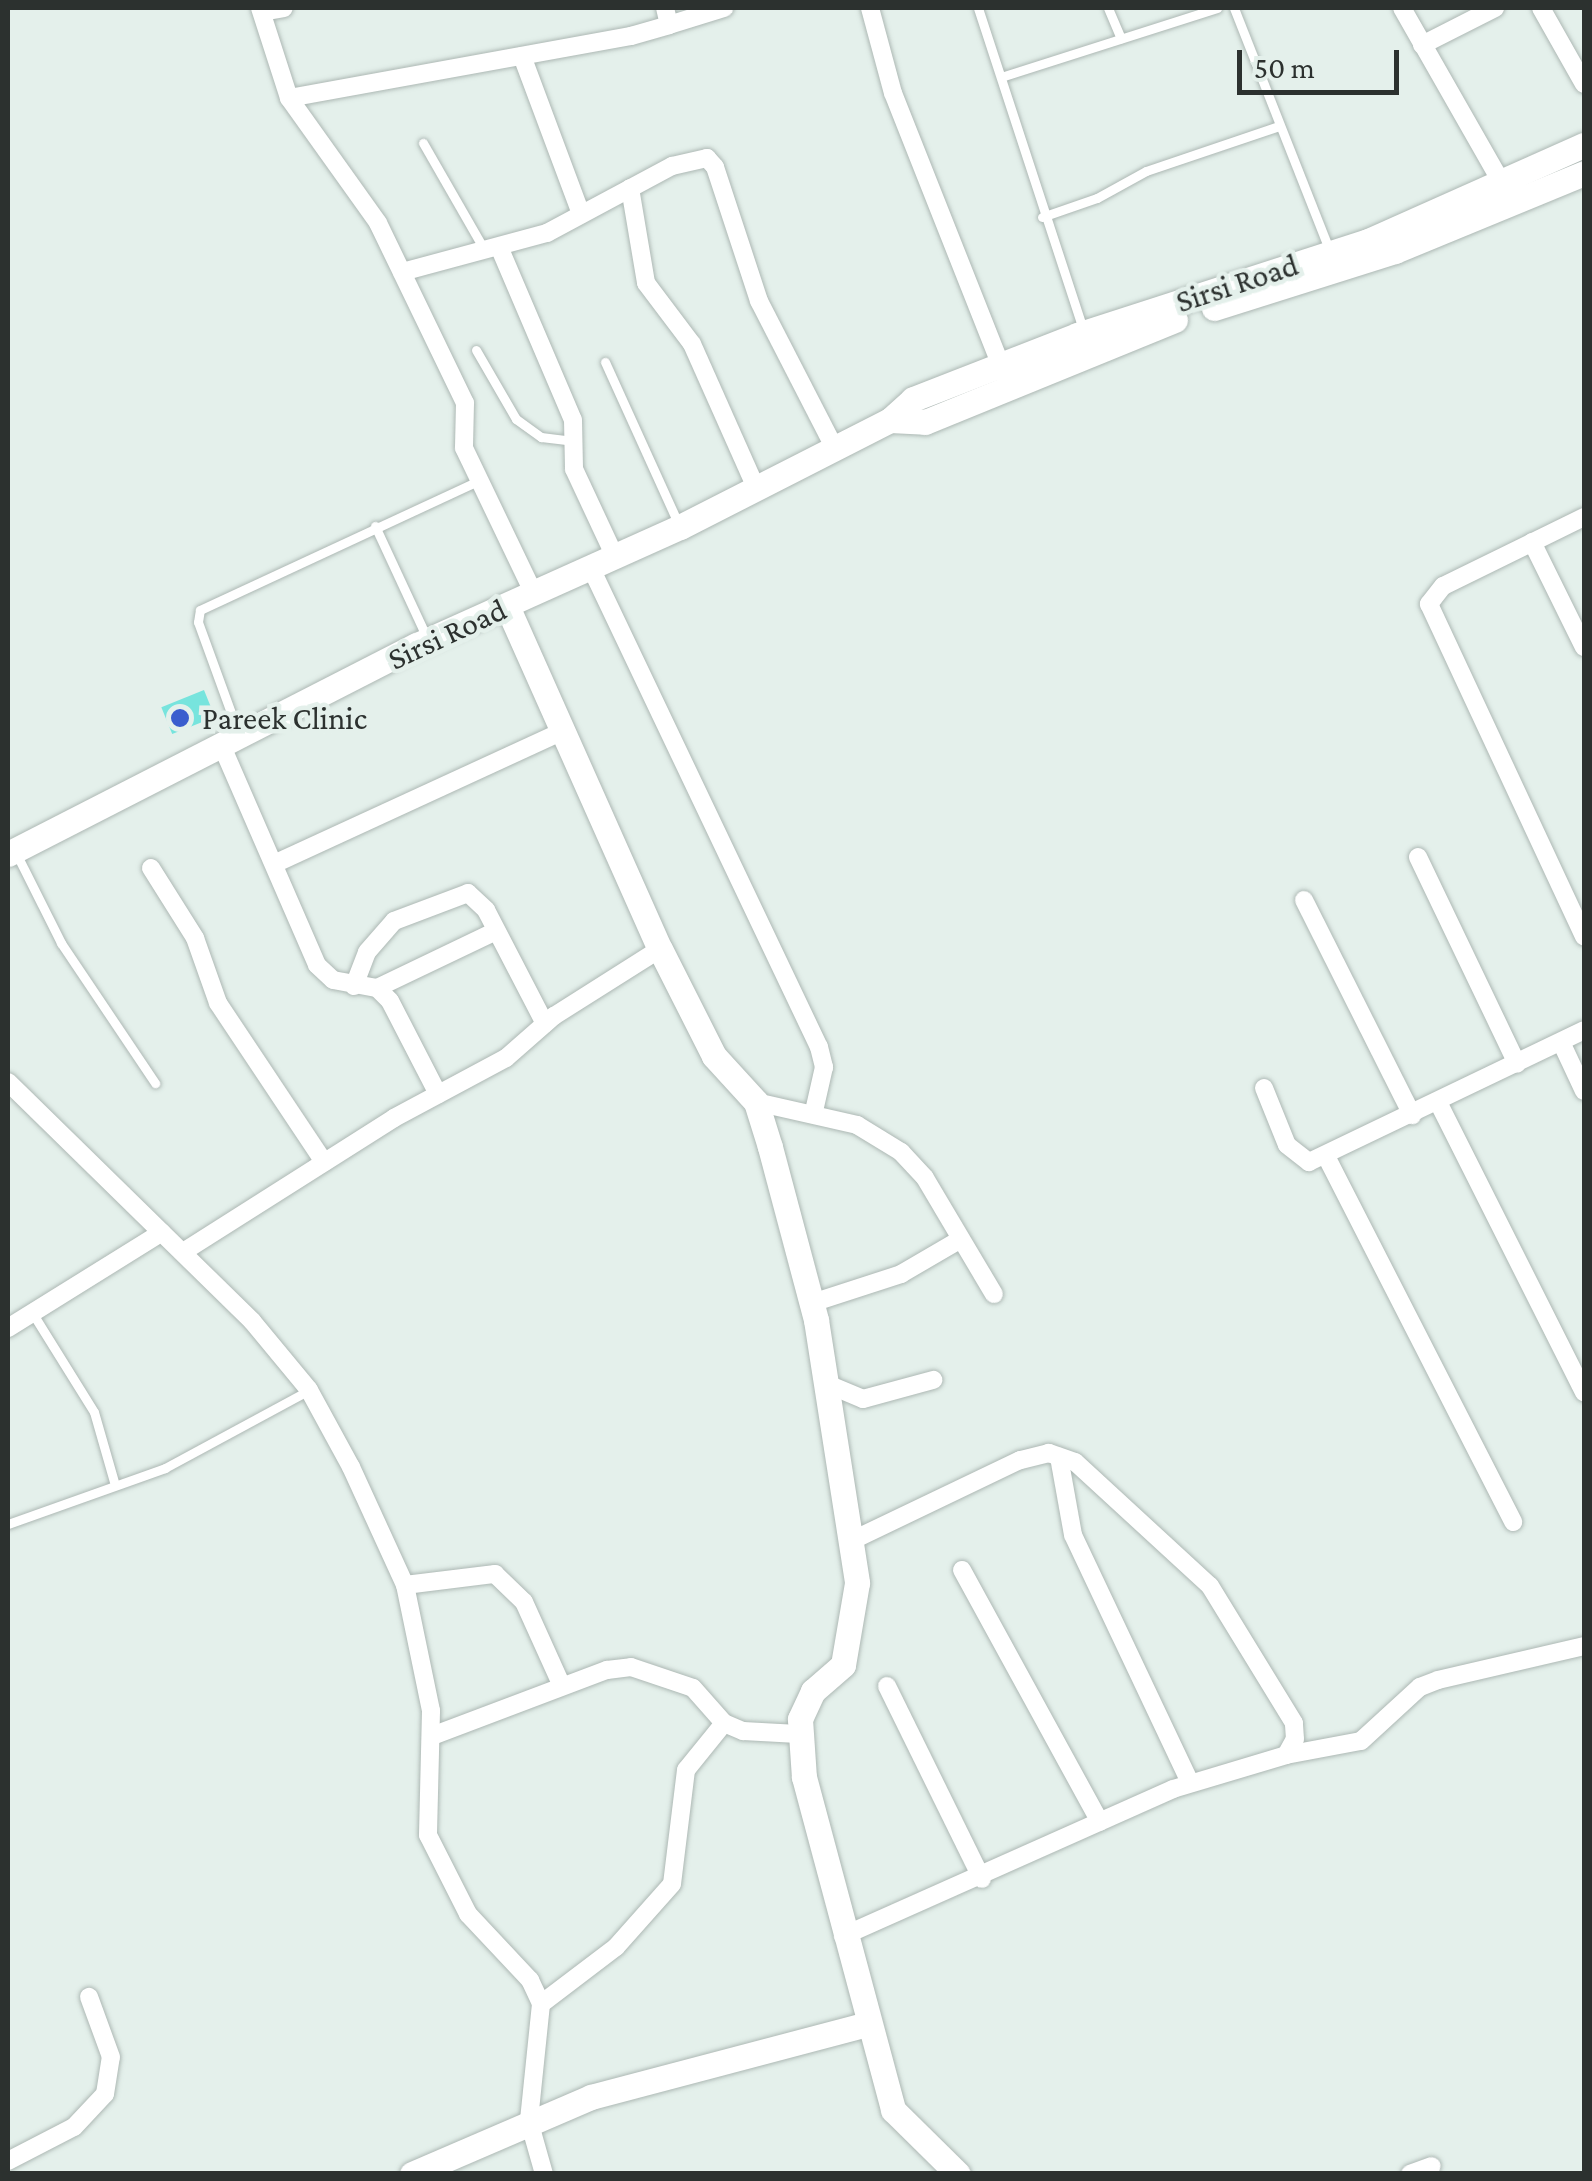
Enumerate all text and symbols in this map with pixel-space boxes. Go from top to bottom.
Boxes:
scale bar [1242,30,1404,92]
text: 50 m [1254,51,1315,84]
street label: Sirsi Road [1171,245,1303,321]
street label: Sirsi Road [382,590,512,678]
place label: Pareek Clinic [202,699,367,737]
marker: Pareek Clinic [167,705,193,731]

